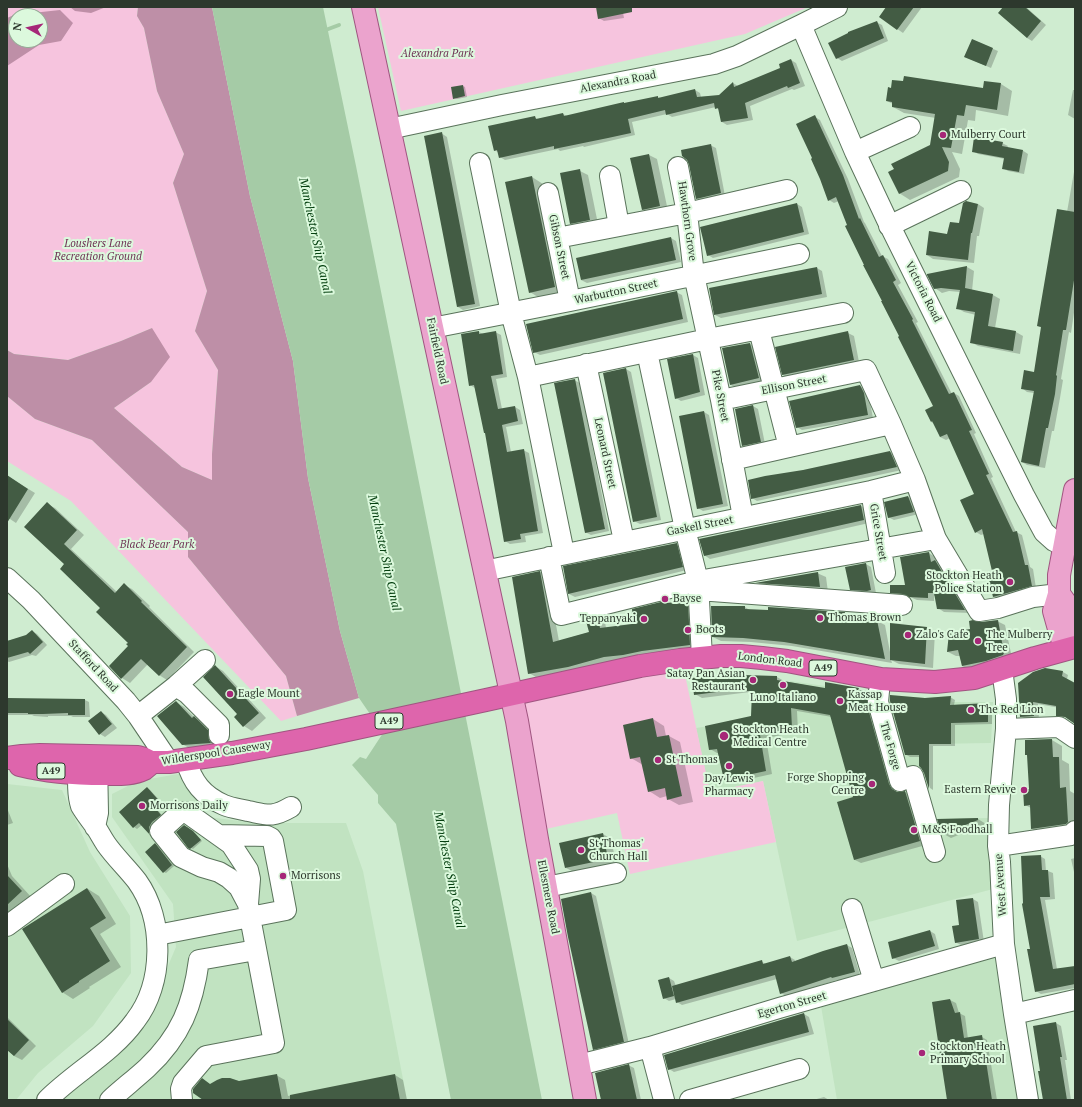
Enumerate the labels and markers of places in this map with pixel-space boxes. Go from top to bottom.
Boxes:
place label: Mulberry Court [951,128,1026,142]
marker: Mulberry Court [938,130,948,140]
place label: Stockton Heath Police Station [926,569,1002,595]
marker: Stockton Heath Police Station [1005,577,1015,587]
place label: Bayse [673,592,701,606]
marker: Bayse [660,594,670,604]
place label: Thomas Brown [828,611,901,625]
place label: Teppanyaki [580,612,636,626]
marker: Thomas Brown [815,613,825,623]
marker: Teppanyaki [639,614,649,624]
place label: Boots [696,623,724,637]
marker: Boots [683,625,693,635]
place label: Zalo's Cafe [916,628,969,642]
place label: The Mulberry Tree [986,628,1052,654]
marker: Zalo's Cafe [903,630,913,640]
marker: The Mulberry Tree [973,636,983,646]
place label: Satay Pan Asian Restaurant [667,667,745,693]
marker: Satay Pan Asian Restaurant [748,675,758,685]
marker: Luno Italiano [778,680,788,690]
place label: Eagle Mount [238,687,300,701]
place label: Kassap Meat House [848,688,906,714]
marker: Eagle Mount [225,689,235,699]
place label: Luno Italiano [750,691,816,705]
marker: Kassap Meat House [835,696,845,706]
place label: The Red Lion [979,703,1044,717]
marker: The Red Lion [966,705,976,715]
place label: Stockton Heath Medical Centre [733,723,809,749]
marker: Stockton Heath Medical Centre [718,730,730,742]
place label: St Thomas [666,753,718,767]
marker: St Thomas [653,755,663,765]
marker: Day Lewis Pharmacy [724,761,734,771]
place label: Forge Shopping Centre [787,771,864,797]
place label: Day Lewis Pharmacy [704,772,754,798]
marker: Forge Shopping Centre [867,779,877,789]
place label: Eastern Revive [944,783,1016,797]
marker: Eastern Revive [1019,785,1029,795]
place label: Morrisons Daily [150,799,228,813]
marker: Morrisons Daily [137,801,147,811]
place label: M&S Foodhall [922,823,993,837]
marker: M&S Foodhall [909,825,919,835]
place label: St Thomas' Church Hall [589,837,648,863]
marker: St Thomas' Church Hall [576,845,586,855]
place label: Morrisons [291,869,341,883]
marker: Morrisons [278,871,288,881]
place label: Stockton Heath Primary School [930,1040,1006,1066]
marker: Stockton Heath Primary School [917,1048,927,1058]

